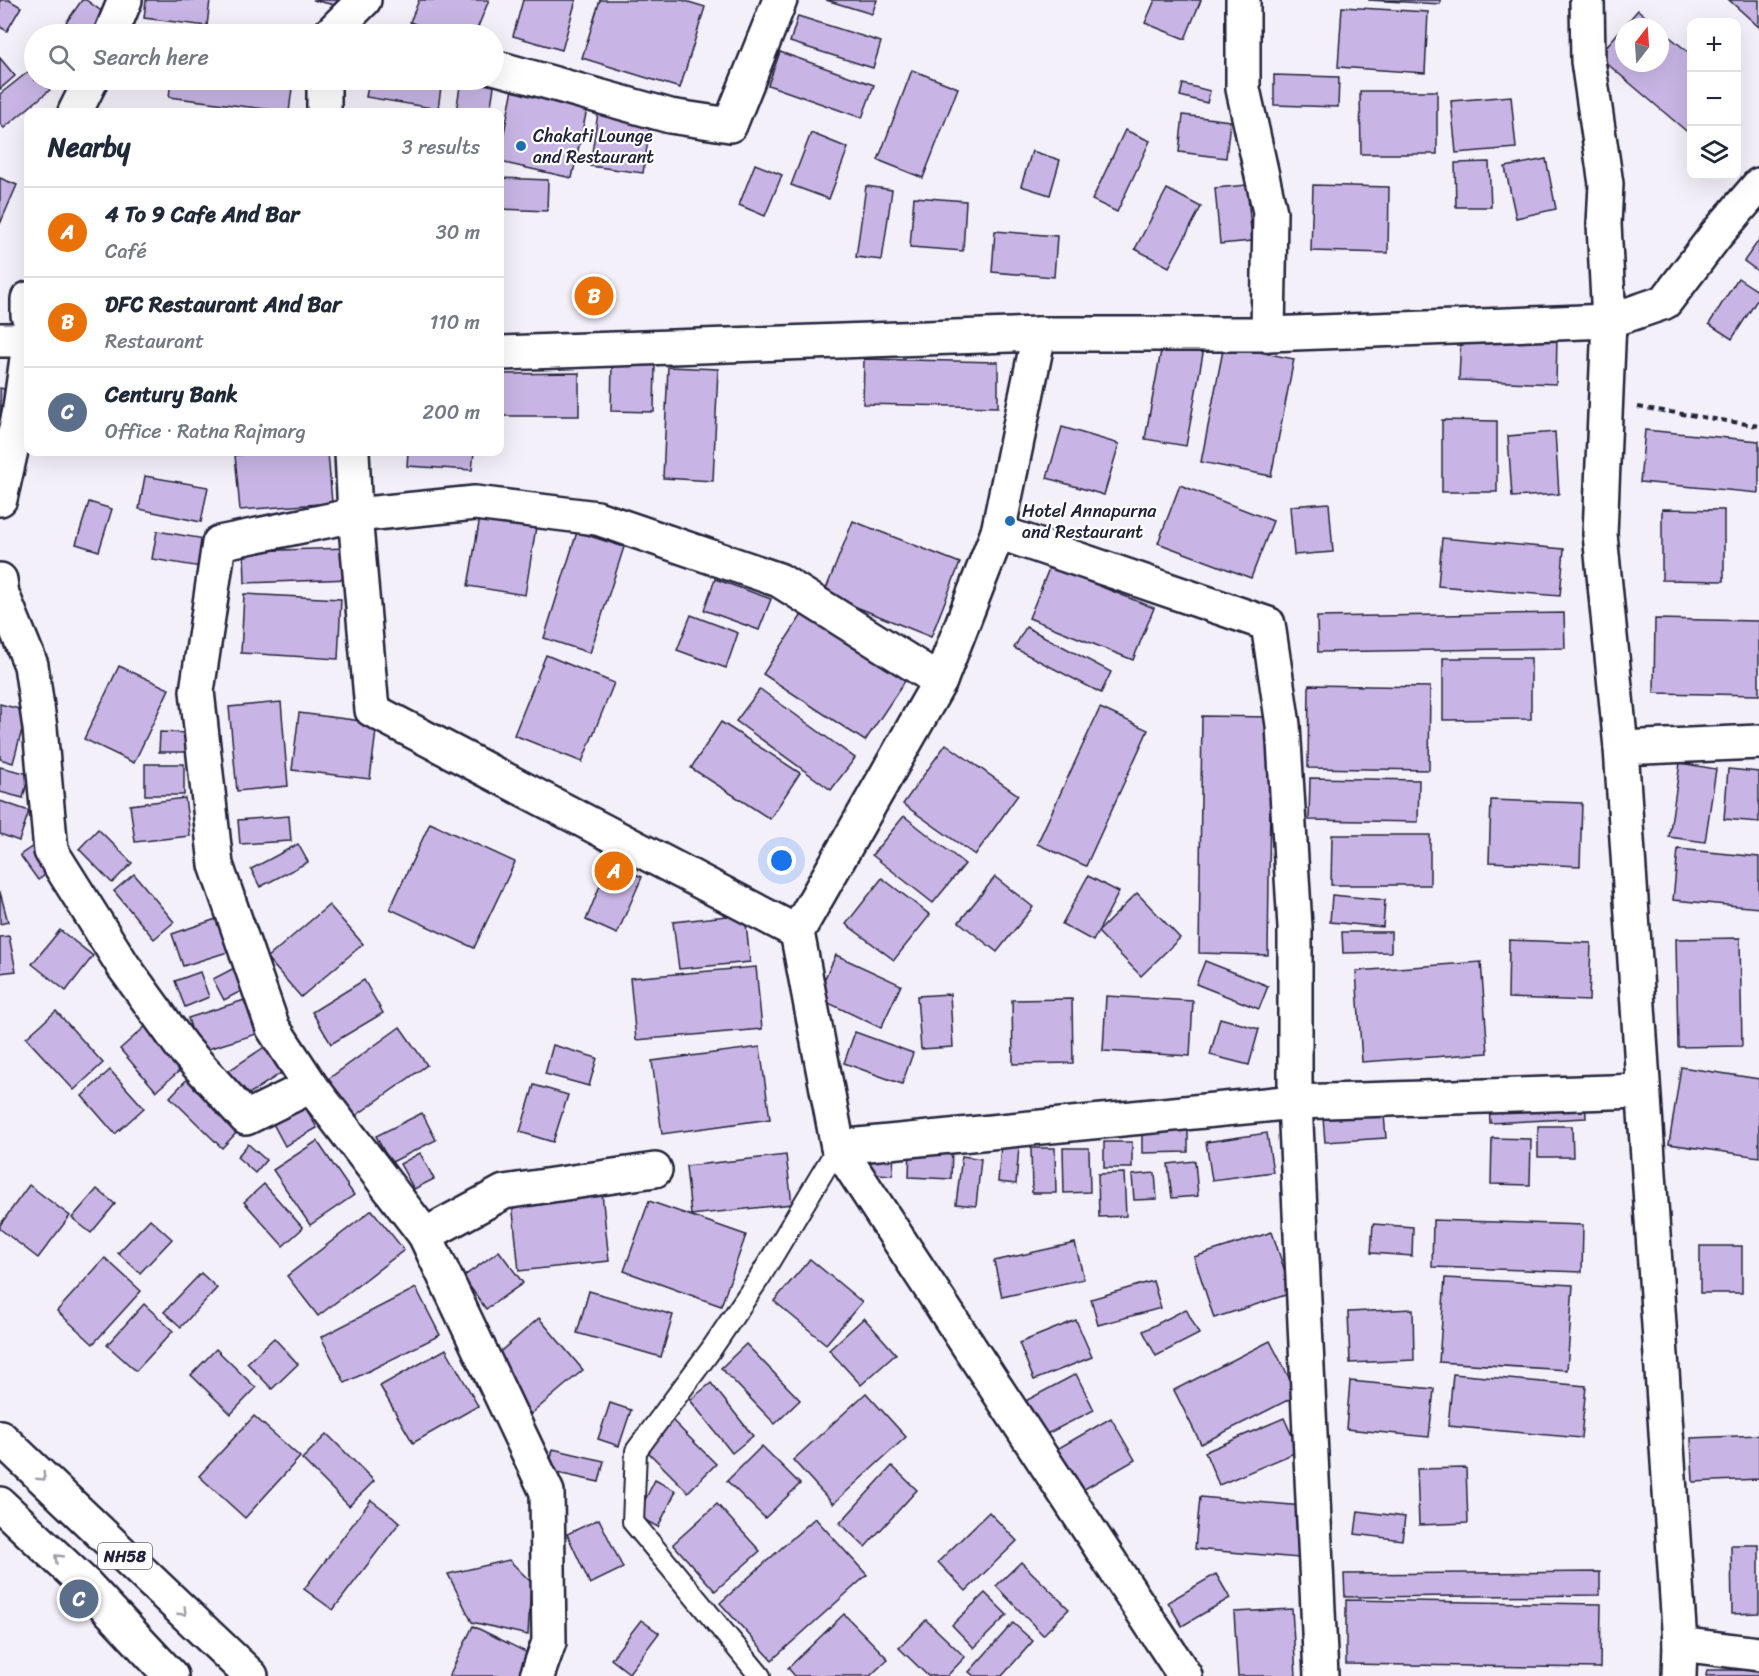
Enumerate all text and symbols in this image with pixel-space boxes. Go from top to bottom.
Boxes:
north arrow [1615,18,1669,72]
map controls [1687,18,1741,180]
button: + [1687,18,1741,72]
search box [24,24,504,90]
text: Search here [93,38,209,77]
icon: search [45,41,78,74]
button: − [1687,72,1741,126]
place label: Chakati Lounge and Restaurant [533,120,654,173]
text: Nearby [48,124,130,170]
button: layers [1687,126,1741,180]
text: 3 results [402,130,480,165]
marker: Chakati Lounge and Restaurant [514,139,528,153]
text: 4 To 9 Cafe And Bar [105,195,299,234]
text: A [61,215,74,250]
text: 30 m [436,215,480,250]
text: Café [105,234,147,269]
pin: B [574,274,614,318]
text: DFC Restaurant And Bar [105,285,341,324]
text: B [61,305,74,340]
text: 110 m [430,305,480,340]
text: Restaurant [105,324,204,359]
text: Century Bank [105,375,238,414]
text: C [61,395,74,430]
text: 200 m [423,395,480,430]
text: Office · Ratna Rajmarg [105,414,306,449]
place label: Hotel Annapurna and Restaurant [1022,495,1157,548]
marker: Hotel Annapurna and Restaurant [1003,514,1017,528]
your location [767,846,796,875]
pin: A [594,848,634,894]
one-way arrow [36,1470,46,1481]
road number: NH58 [98,1543,152,1569]
one-way arrow [54,1554,64,1565]
pin: C [60,1576,98,1622]
one-way arrow [176,1604,187,1615]

